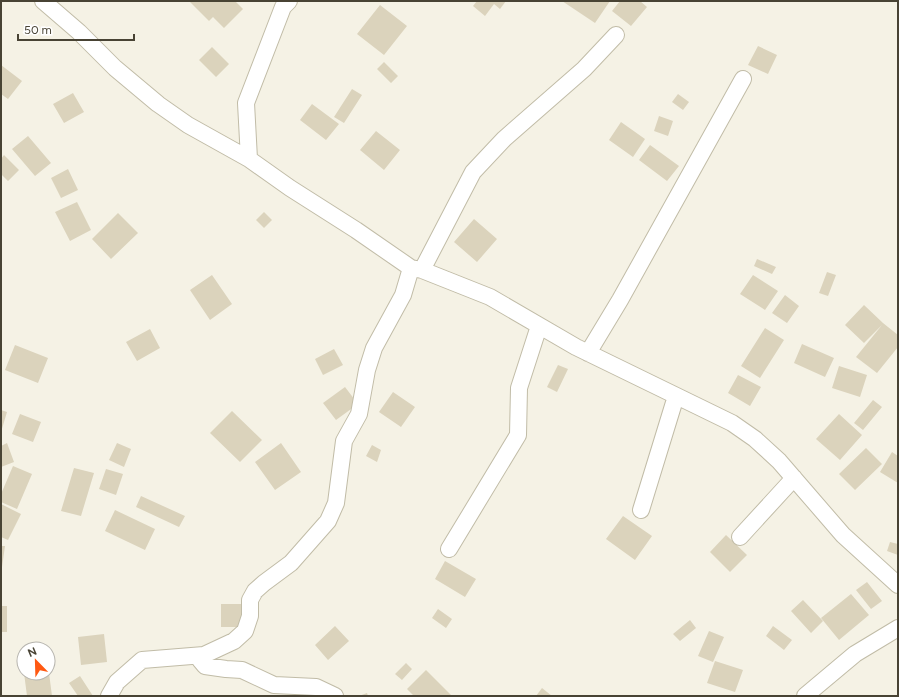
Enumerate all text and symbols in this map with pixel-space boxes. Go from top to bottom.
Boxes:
scale bar [18,16,134,42]
text: 50 m [24,23,52,37]
north arrow [16,641,56,681]
text: N [26,645,39,660]

